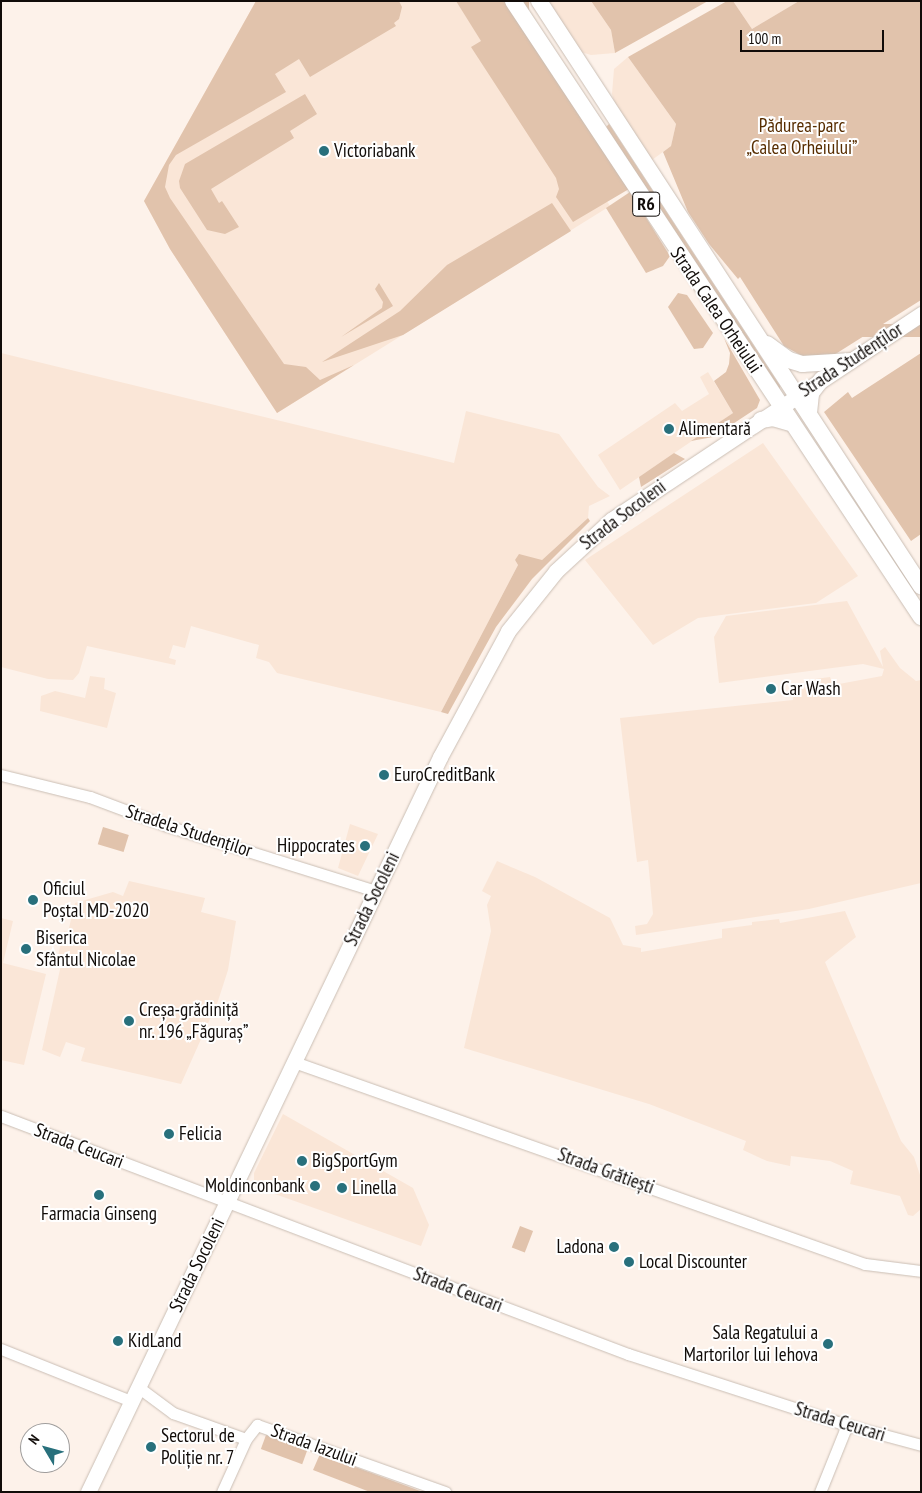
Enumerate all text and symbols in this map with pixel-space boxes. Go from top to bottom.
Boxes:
scale bar [742,20,886,52]
text: 100 m [748,29,781,48]
park label: Pădurea-parc „Calea Orheiului” [747,115,857,159]
place label: Victoriabank [334,140,415,162]
marker: Victoriabank [318,145,330,157]
road number: R6 [631,188,661,220]
street label: Strada Calea Orheiului [665,243,767,377]
street label: Strada Studenților [795,318,907,402]
place label: Alimentară [679,418,751,440]
marker: Alimentară [663,423,675,435]
street label: Strada Socoleni [576,475,670,555]
place label: Car Wash [781,678,841,700]
marker: Car Wash [765,683,777,695]
place label: EuroCreditBank [394,764,495,786]
marker: EuroCreditBank [378,769,390,781]
street label: Stradela Studenților [123,800,255,862]
place label: Hippocrates [277,835,355,857]
marker: Hippocrates [359,840,371,852]
street label: Strada Socoleni [339,848,405,950]
place label: Oficiul Poștal MD-2020 [43,878,149,922]
marker: Oficiul Poștal MD-2020 [27,894,39,906]
place label: Biserica Sfântul Nicolae [36,927,136,971]
marker: Biserica Sfântul Nicolae [20,943,32,955]
place label: Creșa-grădiniță nr. 196 „Făguraș” [139,999,251,1043]
marker: Creșa-grădiniță nr. 196 „Făguraș” [123,1015,135,1027]
street label: Strada Ceucari [31,1119,127,1173]
place label: Felicia [179,1123,222,1145]
marker: Felicia [163,1128,175,1140]
street label: Strada Grătiești [555,1143,657,1199]
place label: BigSportGym [312,1150,398,1172]
marker: BigSportGym [296,1155,308,1167]
place label: Moldinconbank [205,1175,305,1197]
place label: Linella [352,1177,397,1199]
marker: Moldinconbank [309,1180,321,1192]
marker: Linella [336,1182,348,1194]
marker: Farmacia Ginseng [93,1189,105,1201]
place label: Farmacia Ginseng [41,1203,157,1225]
street label: Strada Socoleni [164,1214,230,1316]
place label: Ladona [556,1236,604,1258]
marker: Ladona [608,1241,620,1253]
place label: Local Discounter [639,1251,747,1273]
marker: Local Discounter [623,1256,635,1268]
street label: Strada Ceucari [410,1263,506,1317]
place label: Sala Regatului a Martorilor lui Iehova [684,1322,818,1366]
place label: KidLand [128,1330,182,1352]
marker: KidLand [112,1335,124,1347]
marker: Sala Regatului a Martorilor lui Iehova [822,1338,834,1350]
street label: Strada Ceucari [792,1397,888,1447]
street label: Strada Iazului [268,1419,360,1471]
north arrow [20,1423,70,1473]
place label: Sectorul de Poliție nr. 7 [161,1425,236,1469]
text: N [24,1431,43,1448]
marker: Sectorul de Poliție nr. 7 [145,1441,157,1453]

